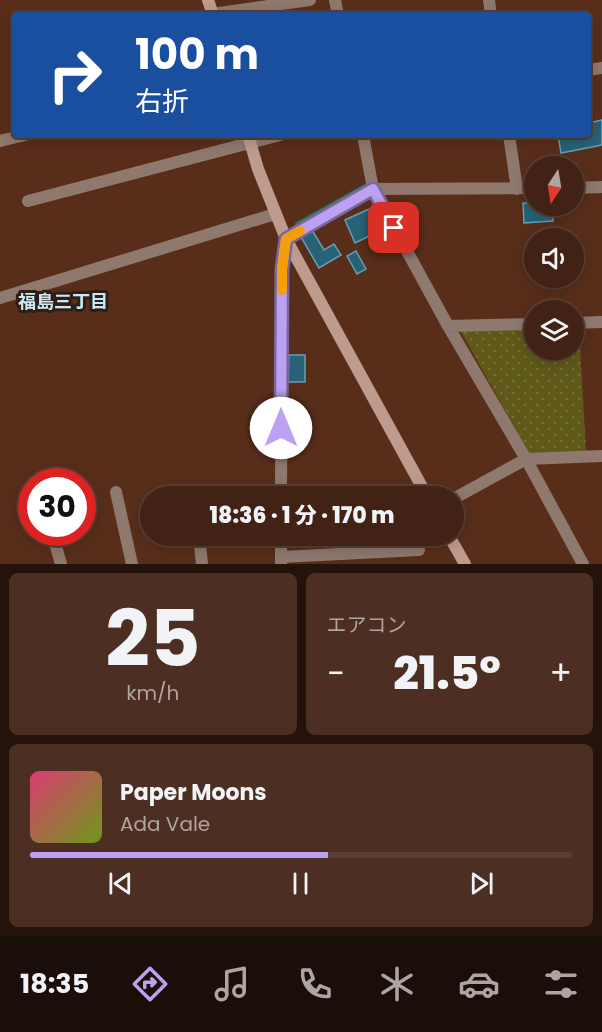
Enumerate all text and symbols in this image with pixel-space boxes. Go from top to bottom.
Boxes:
text: 100 m [135,25,259,84]
icon: right [36,36,114,114]
text: 右折 [135,83,189,120]
north arrow [524,156,584,216]
map controls [524,156,584,360]
pin [368,202,419,253]
icon: arrive [377,211,410,244]
button: sound [524,228,584,288]
district label: 福島三丁目 [18,289,108,314]
button: layers [524,300,584,360]
position arrow [249,396,313,460]
speed limit sign: 30 [18,468,96,546]
text: 18:36 · 1 分 · 170 m [210,500,394,531]
text: 25 [105,584,200,693]
text: エアコン [327,611,407,639]
text: 21.5° [393,642,501,705]
text: − [327,650,345,697]
text: + [549,650,572,697]
text: km/h [126,679,179,707]
text: Paper Moons [120,777,267,808]
text: Ada Vale [120,810,210,838]
icon: previous [104,867,137,900]
icon: pause [284,867,317,900]
icon: next [465,867,498,900]
icon: directions [129,963,171,1005]
icon: music [211,963,253,1005]
icon: phone [294,963,336,1005]
icon: climate [376,963,418,1005]
icon: car [458,963,500,1005]
icon: filters [540,963,582,1005]
text: 18:35 [20,965,89,1002]

